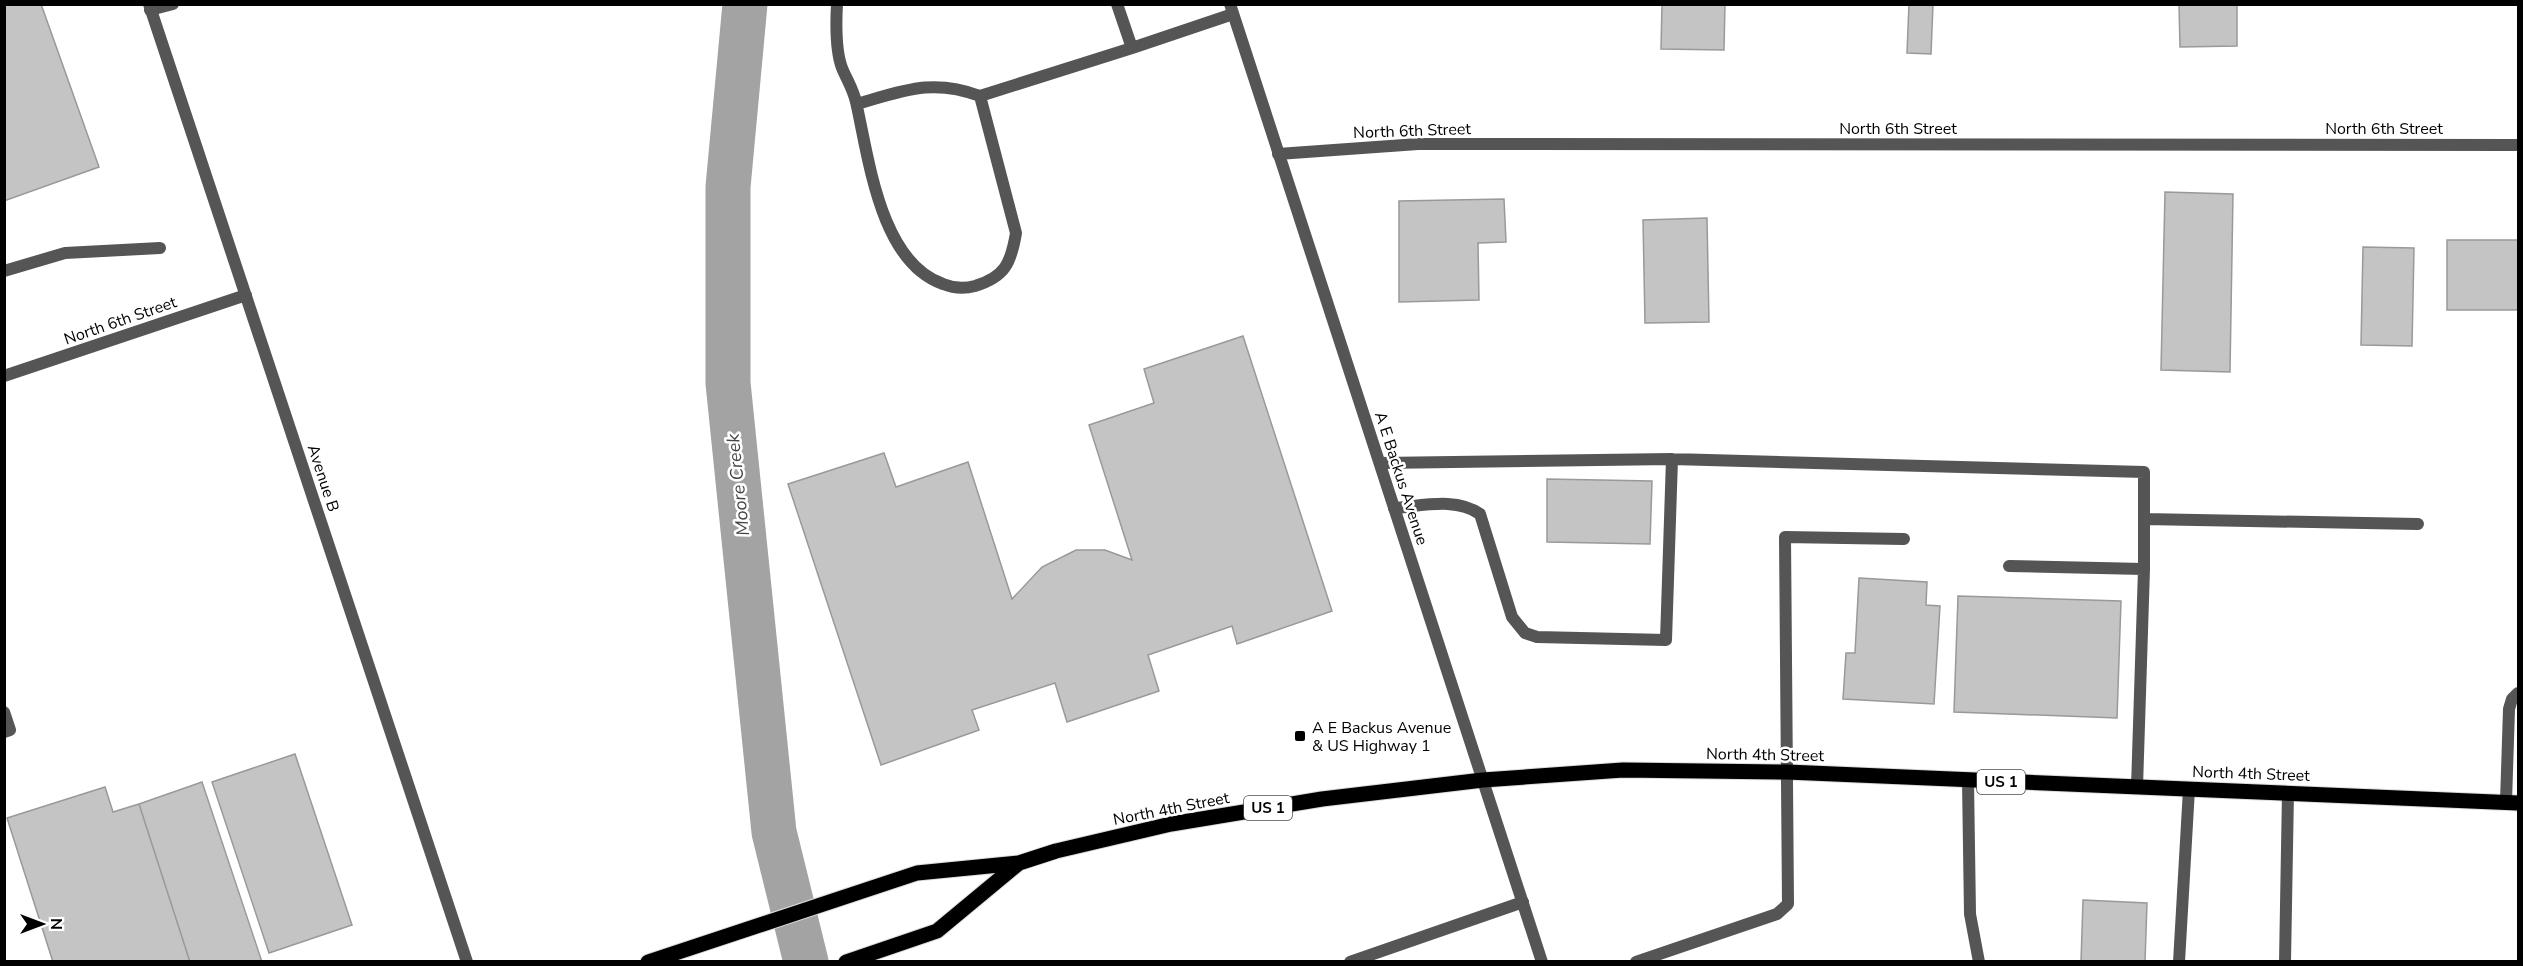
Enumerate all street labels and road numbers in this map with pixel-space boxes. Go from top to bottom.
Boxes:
street label: North 6th Street [1353,118,1472,144]
street label: North 6th Street [1839,118,1957,140]
street label: North 6th Street [2325,118,2443,140]
street label: North 6th Street [61,291,180,351]
street label: A E Backus Avenue [1369,409,1433,548]
street label: Avenue B [302,442,344,515]
street label: North 4th Street [1706,743,1824,767]
street label: North 4th Street [2192,761,2311,787]
road number: US 1 [1977,770,2025,794]
street label: North 4th Street [1111,787,1231,831]
road number: US 1 [1244,796,1292,820]

